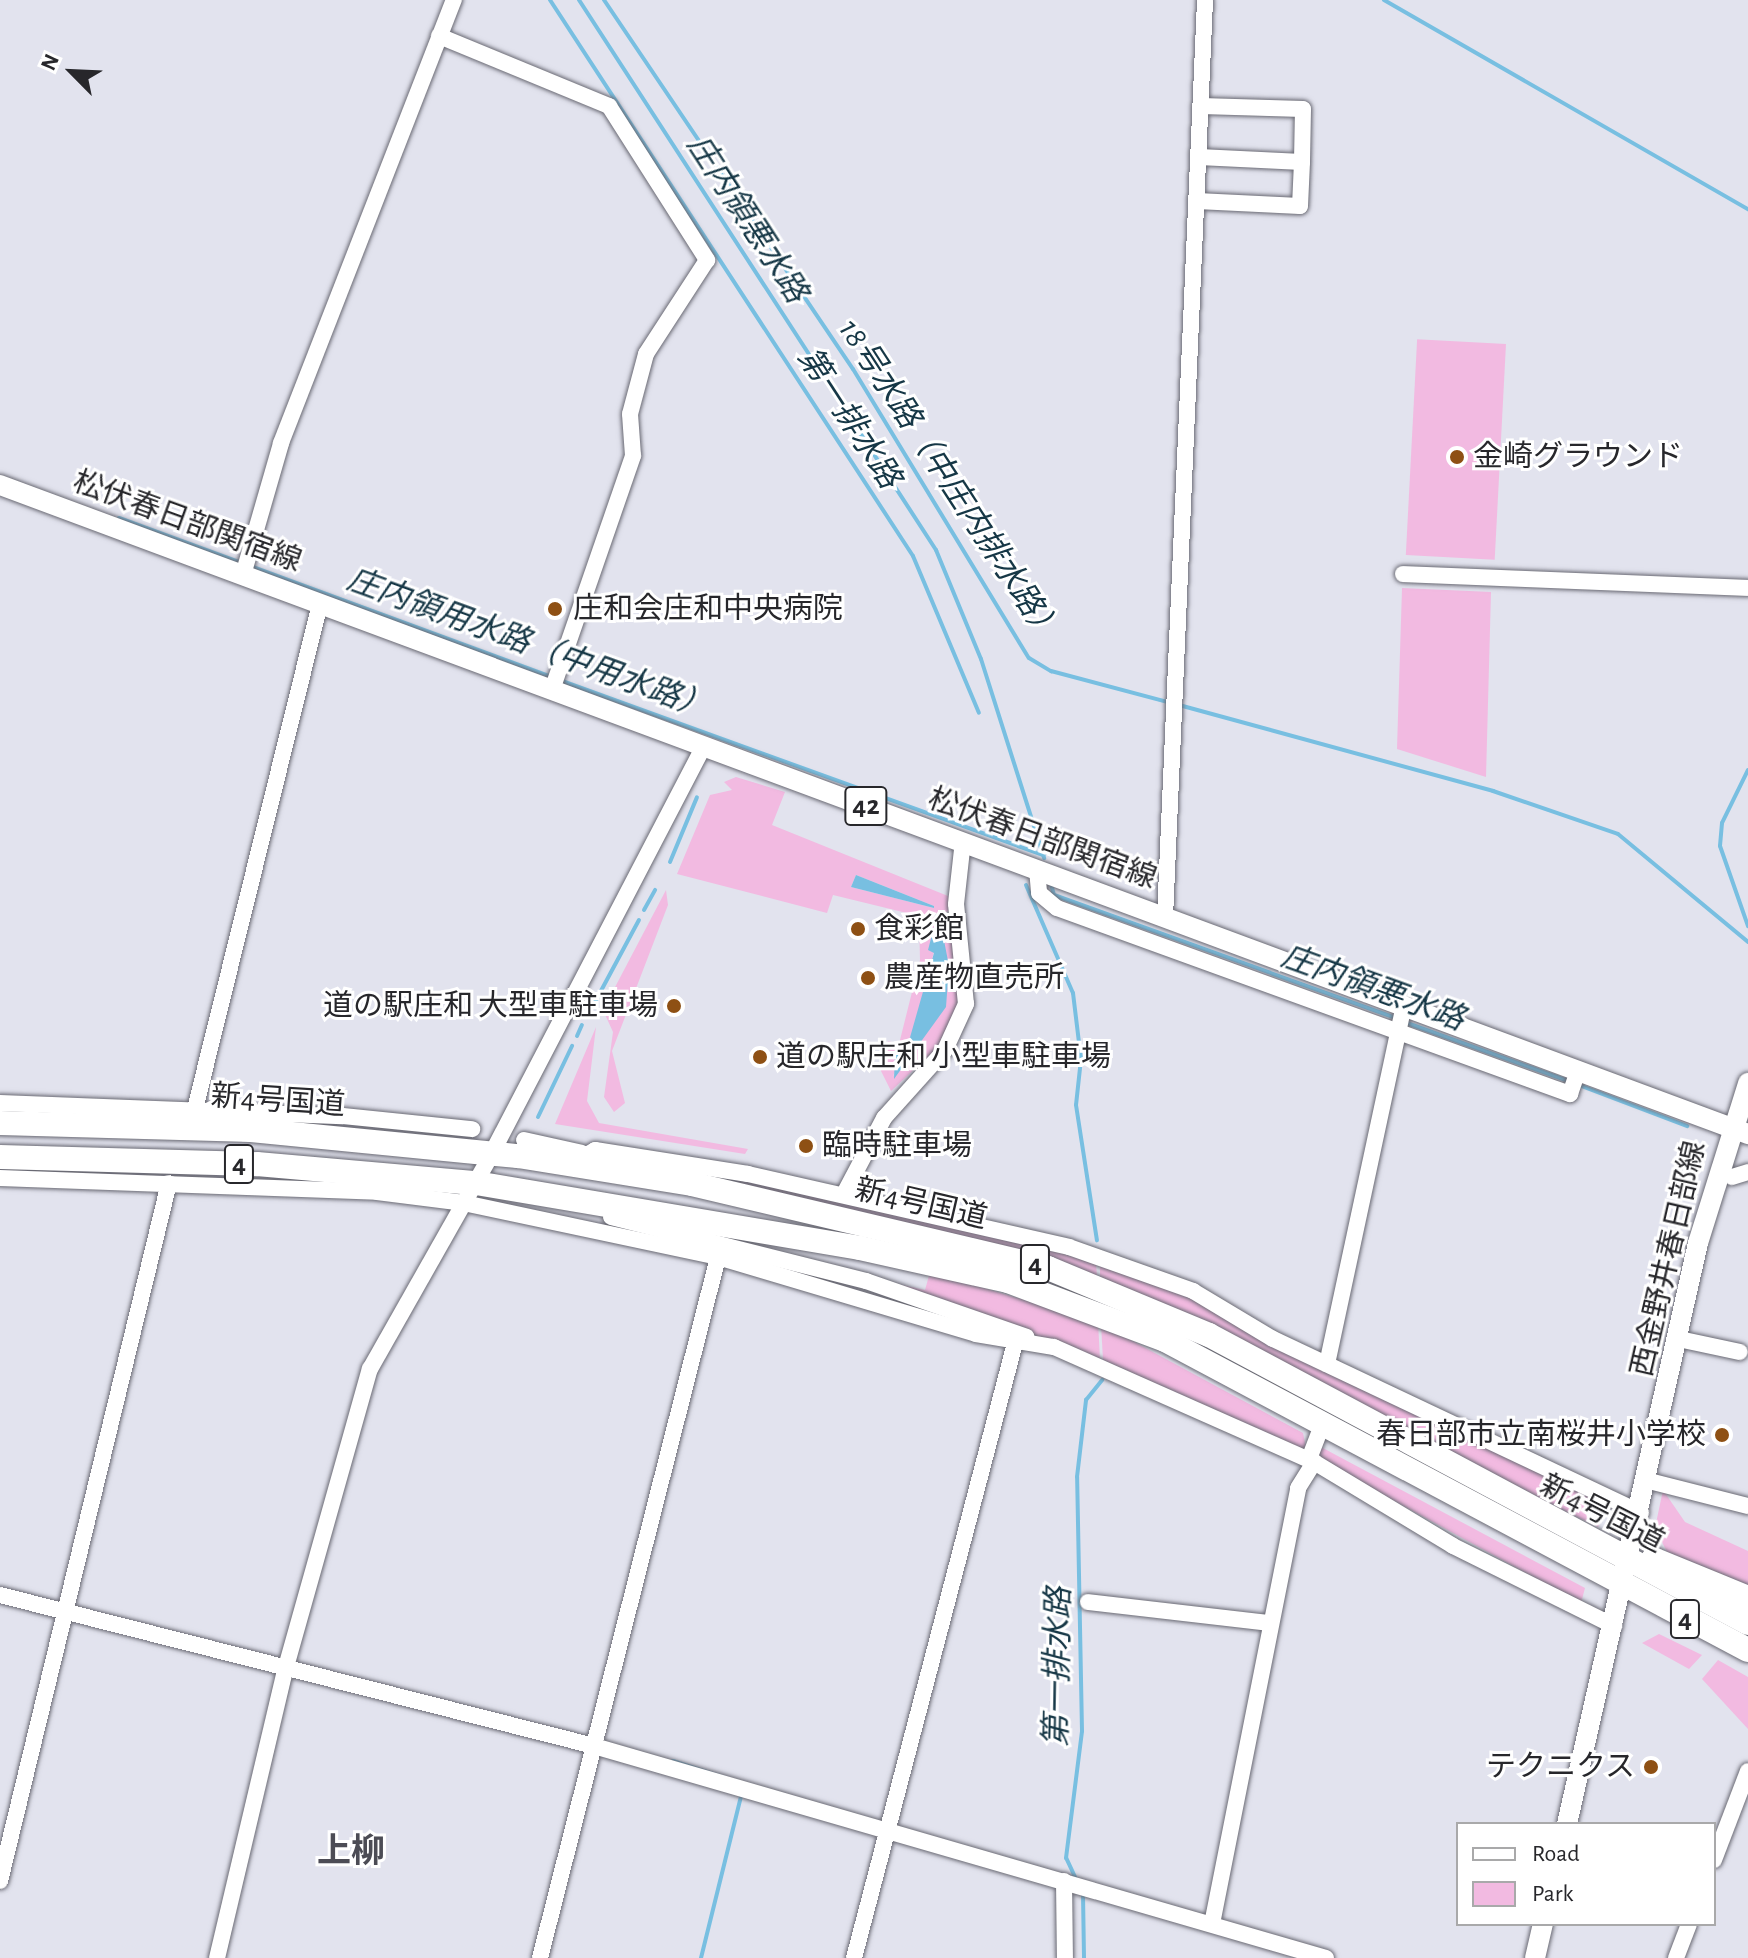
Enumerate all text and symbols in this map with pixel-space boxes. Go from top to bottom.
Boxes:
north arrow [32,32,112,112]
text: N [37,51,63,74]
water label: 庄内領悪水路 [679,128,815,310]
water label: 18号水路（中庄内排水路） [830,312,1068,650]
water label: 第一排水路 [789,340,909,496]
place label: 金崎グラウンド [1473,439,1683,475]
marker: 金崎グラウンド [1448,448,1466,466]
street label: 松伏春日部関宿線 [68,464,306,580]
water label: 庄内領用水路（中用水路） [342,560,716,728]
place label: 庄和会庄和中央病院 [573,591,843,627]
marker: 庄和会庄和中央病院 [544,598,566,620]
street label: 松伏春日部関宿線 [923,781,1161,897]
road number: 42 [844,782,888,830]
place label: 食彩館 [874,911,964,947]
marker: 食彩館 [849,920,867,938]
water label: 庄内領悪水路 [1276,937,1470,1039]
place label: 農産物直売所 [884,960,1064,996]
marker: 農産物直売所 [859,969,877,987]
place label: 道の駅庄和 大型車駐車場 [323,988,658,1024]
marker: 道の駅庄和 大型車駐車場 [665,997,683,1015]
place label: 道の駅庄和 小型車駐車場 [776,1039,1111,1075]
marker: 道の駅庄和 小型車駐車場 [751,1048,769,1066]
street label: 新4号国道 [210,1078,346,1124]
place label: 臨時駐車場 [822,1128,972,1164]
marker: 臨時駐車場 [797,1137,815,1155]
street label: 西金野井春日部線 [1624,1138,1714,1380]
road number: 4 [223,1140,255,1188]
street label: 新4号国道 [851,1171,991,1237]
road number: 4 [1019,1240,1051,1288]
place label: 春日部市立南桜井小学校 [1376,1417,1706,1453]
marker: 春日部市立南桜井小学校 [1713,1426,1731,1444]
street label: 新4号国道 [1534,1467,1670,1561]
water label: 第一排水路 [1037,1587,1079,1747]
road number: 4 [1669,1595,1701,1643]
place label: テクニクス [1485,1749,1635,1785]
marker: テクニクス [1642,1758,1660,1776]
legend [1456,1822,1716,1926]
district label: 上柳 [317,1833,385,1873]
text: Road [1532,1842,1580,1866]
text: Park [1532,1882,1573,1906]

